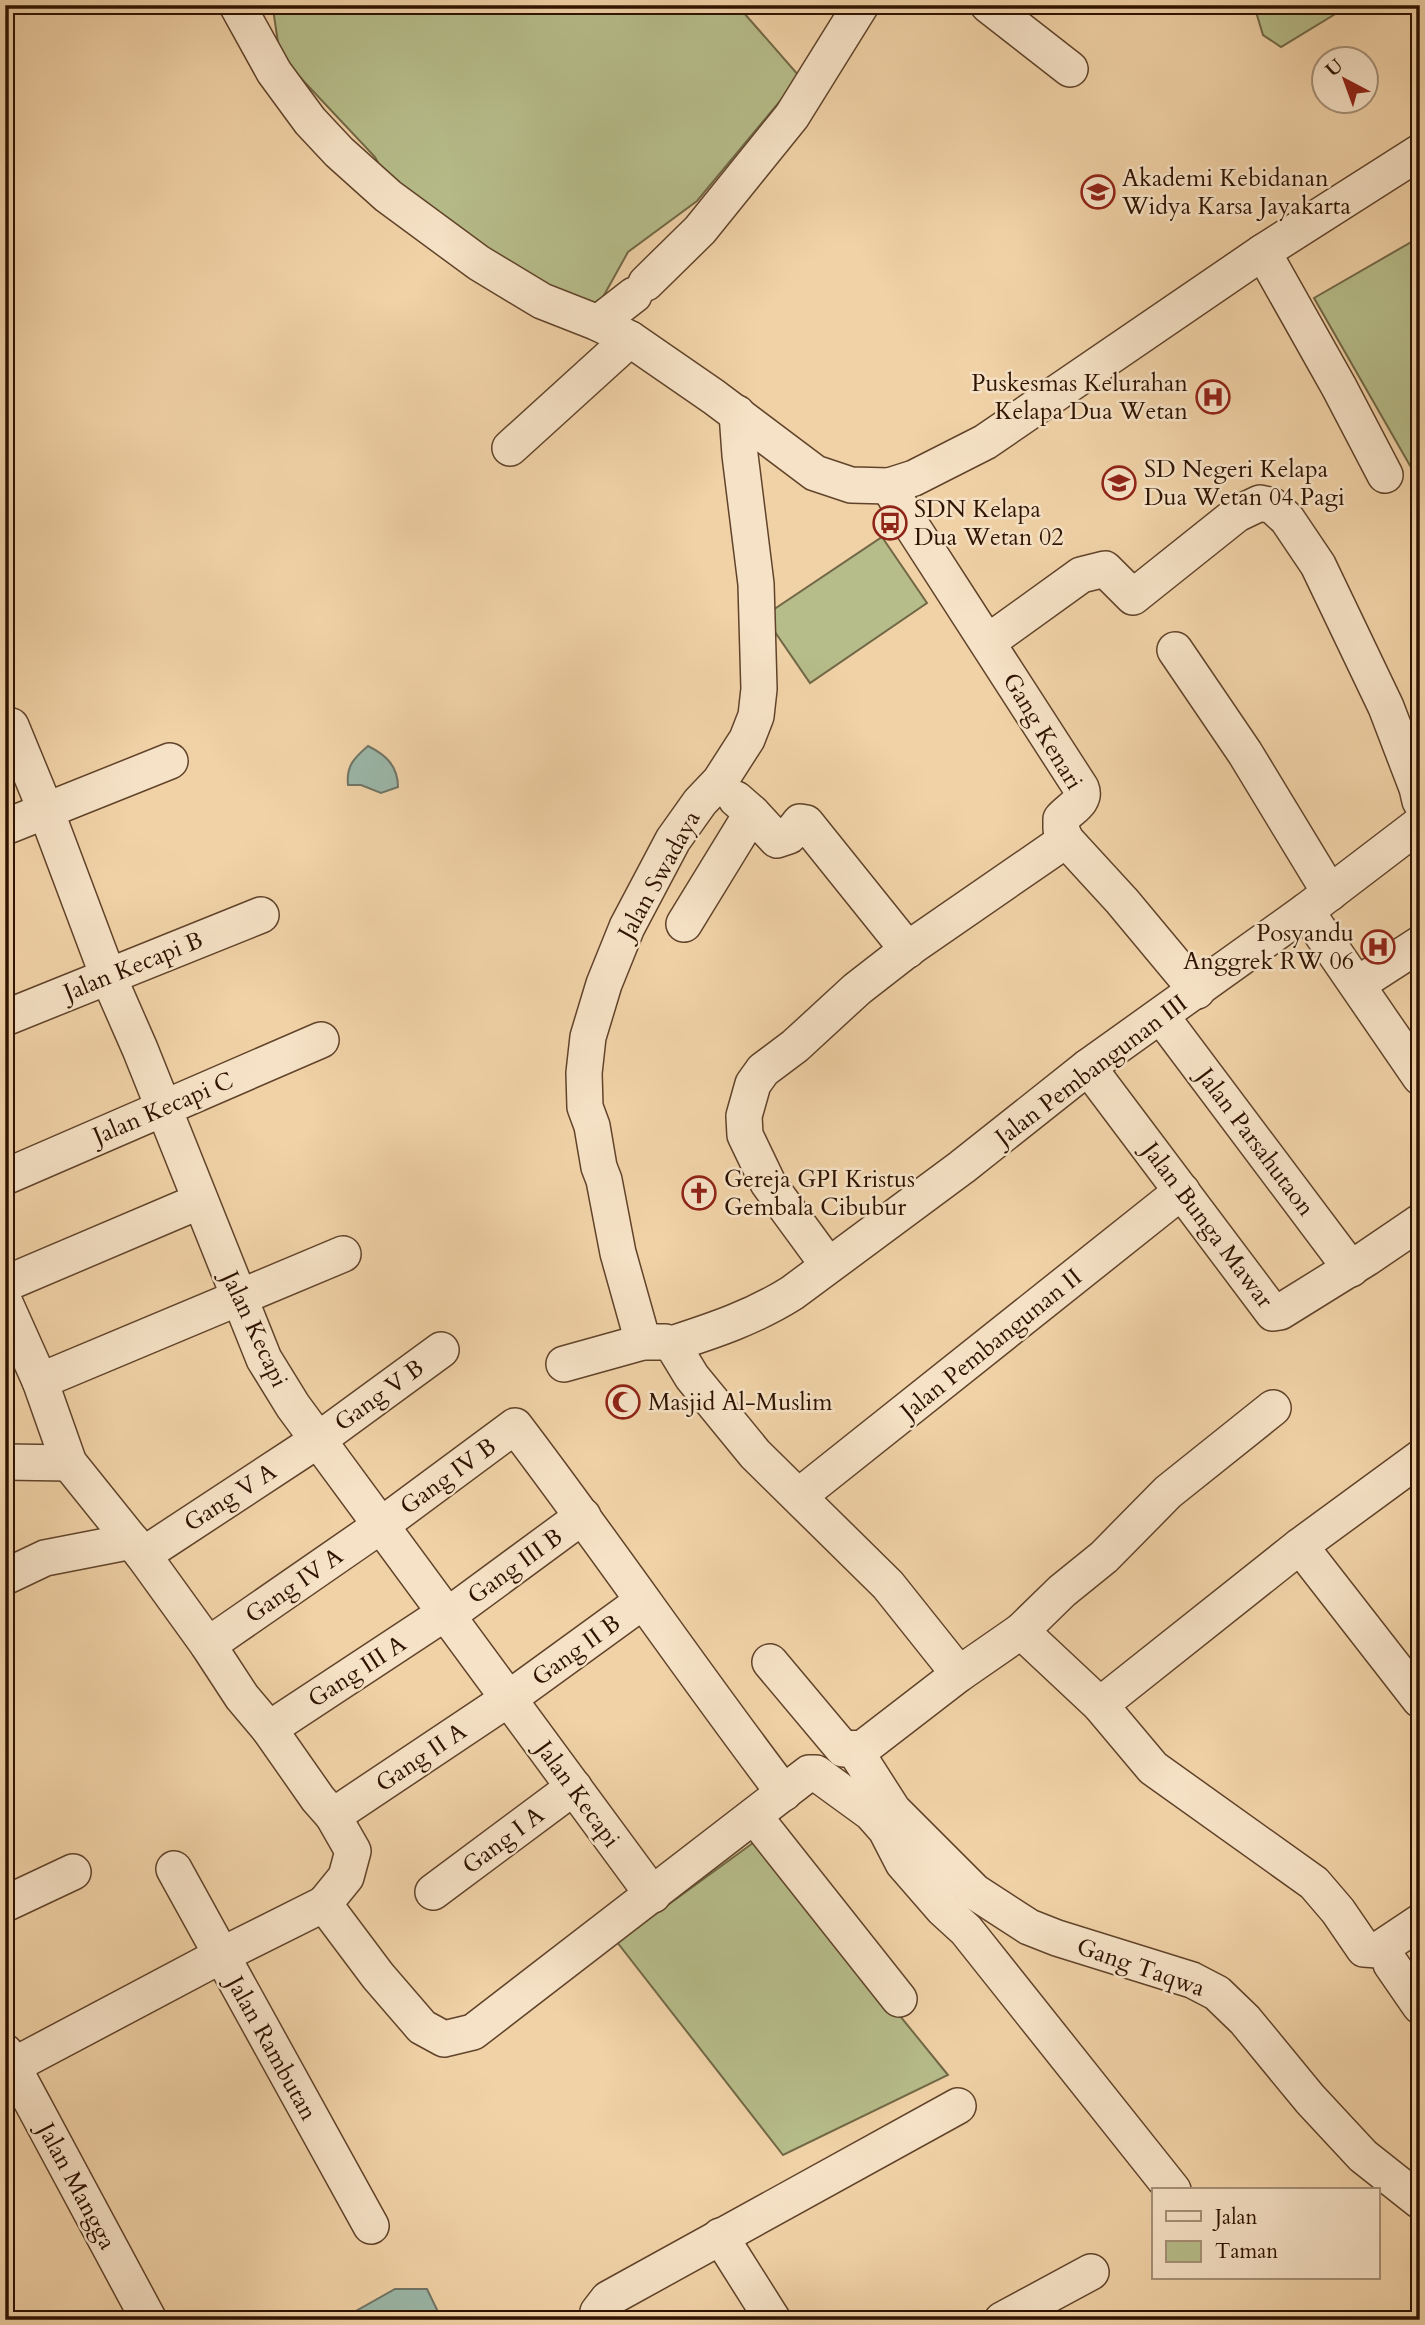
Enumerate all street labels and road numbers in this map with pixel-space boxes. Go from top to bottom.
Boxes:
street label: Gang Kenari [995,667,1091,796]
street label: Jalan Swadaya [609,804,709,948]
street label: Jalan Kecapi B [56,924,208,1010]
street label: Jalan Pembangunan III [986,987,1194,1155]
street label: Jalan Parsahutaon [1187,1059,1322,1223]
street label: Jalan Kecapi C [85,1064,238,1154]
street label: Jalan Bunga Mawar [1132,1133,1281,1315]
street label: Jalan Pembangunan II [891,1261,1089,1430]
street label: Jalan Kecapi [212,1263,296,1393]
street label: Gang V B [328,1352,431,1439]
street label: Gang IV B [393,1430,503,1523]
street label: Gang V A [178,1455,284,1540]
street label: Gang III B [461,1521,570,1612]
street label: Gang IV A [239,1539,350,1631]
street label: Gang II B [525,1607,627,1694]
street label: Gang III A [302,1627,414,1715]
street label: Gang II A [369,1714,474,1800]
street label: Jalan Kecapi [526,1732,628,1855]
street label: Gang I A [456,1798,552,1882]
street label: Gang Taqwa [1072,1930,1210,2005]
street label: Jalan Rambutan [217,1968,325,2127]
street label: Jalan Mangga [28,2114,124,2256]

